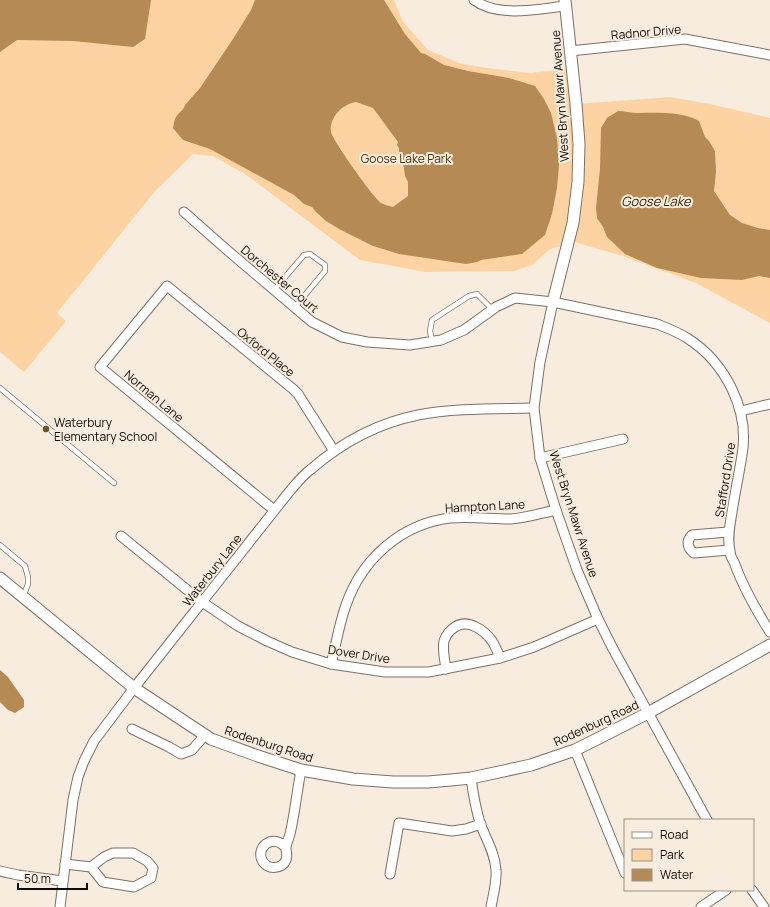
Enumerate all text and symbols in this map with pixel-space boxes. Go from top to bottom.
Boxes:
street label: Radnor Drive [610,20,682,44]
street label: West Bryn Mawr Avenue [547,30,573,162]
park label: Goose Lake Park [361,150,452,167]
water label: Goose Lake [621,192,692,210]
street label: Dorchester Court [237,241,323,317]
street label: Oxford Place [234,323,298,381]
street label: Norman Lane [121,366,187,426]
place label: Waterbury Elementary School [54,414,157,445]
marker: Waterbury Elementary School [41,424,51,434]
street label: Stafford Drive [711,441,739,519]
street label: West Bryn Mawr Avenue [546,449,602,579]
street label: Hampton Lane [444,495,526,517]
street label: Waterbury Lane [178,530,246,610]
street label: Dover Drive [327,641,391,667]
street label: Rodenburg Road [551,696,641,750]
street label: Rodenburg Road [223,722,315,766]
legend [624,819,754,891]
text: Road [660,826,688,843]
text: Park [660,846,685,863]
scale bar [18,865,87,891]
text: Water [660,866,694,883]
text: 50 m [24,870,51,887]

